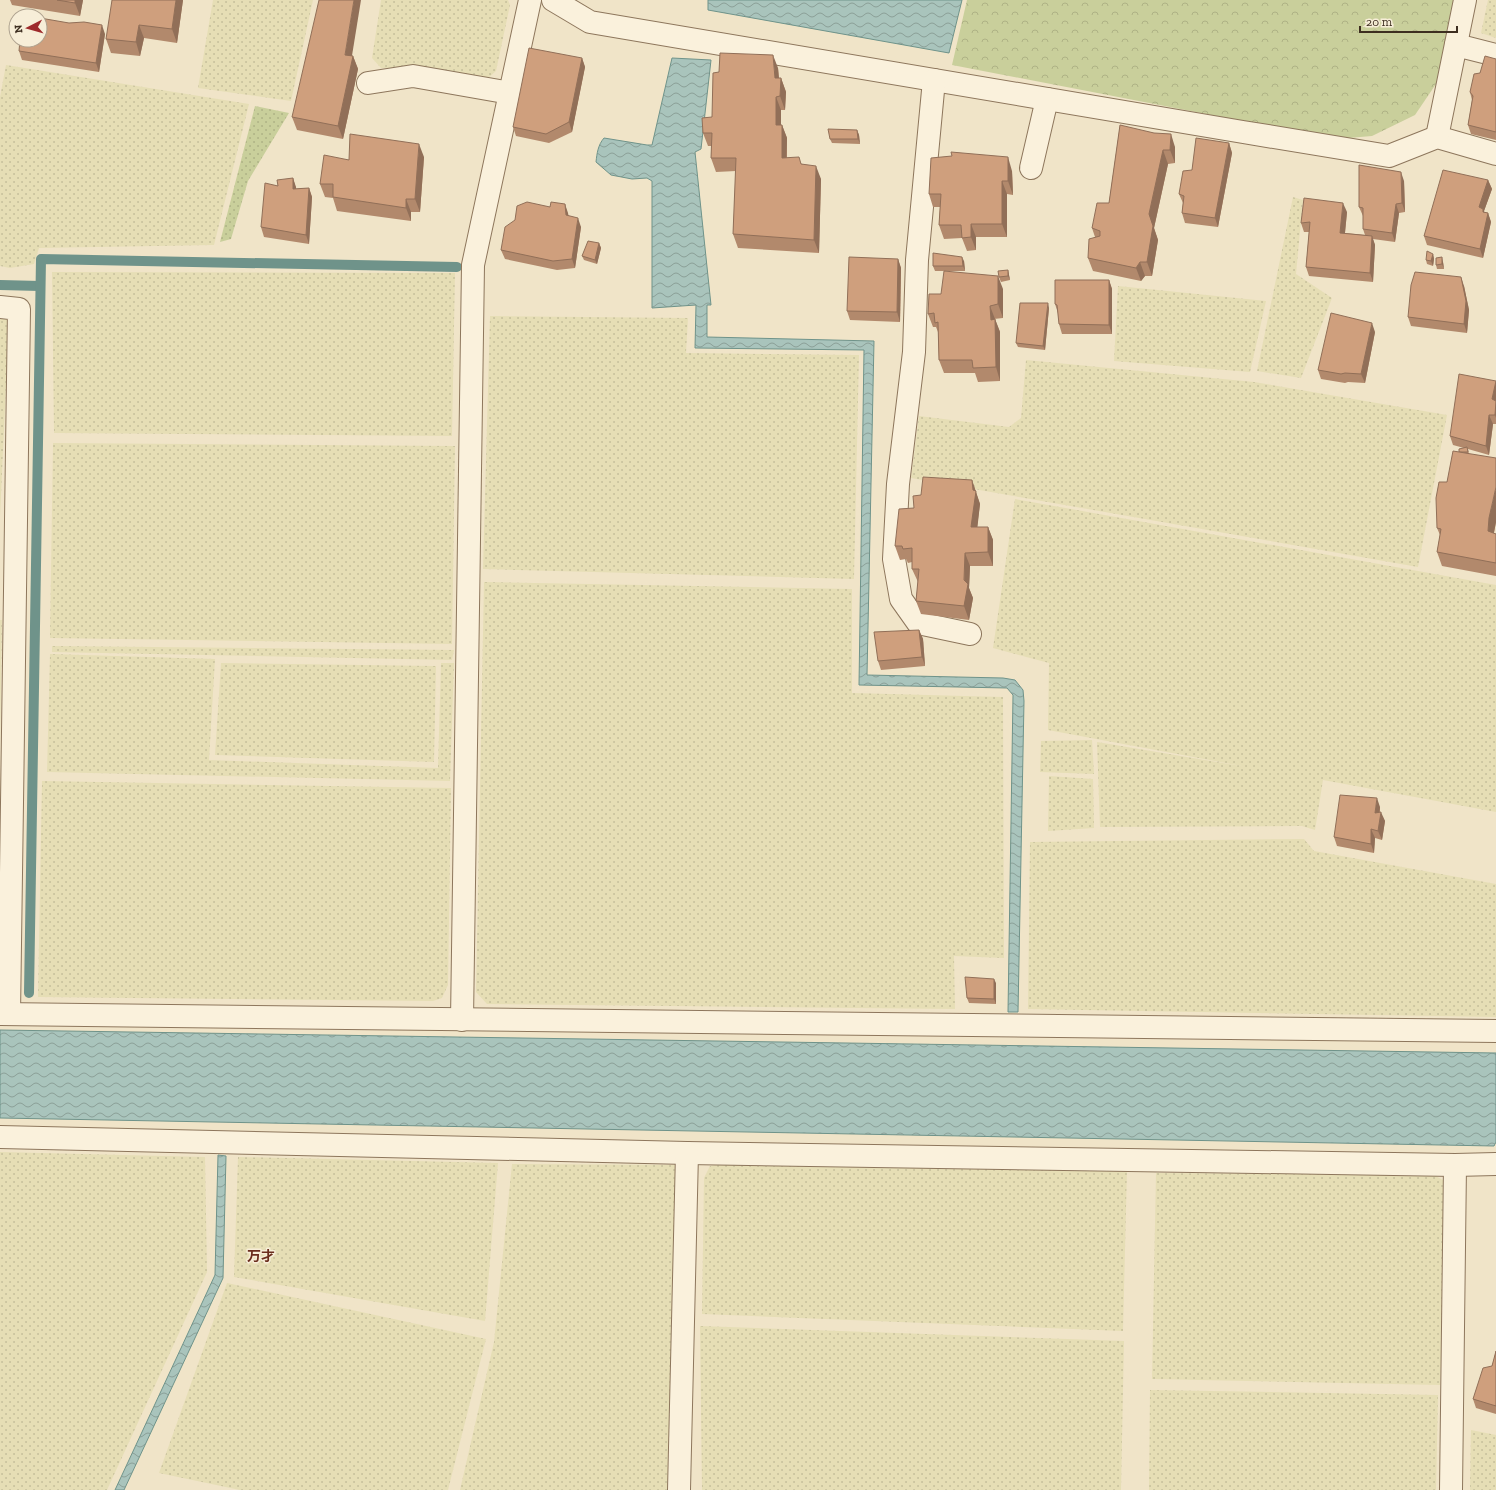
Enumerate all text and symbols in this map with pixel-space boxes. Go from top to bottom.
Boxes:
north arrow [8,8,48,48]
scale bar [1360,8,1457,34]
text: 20 m [1366,15,1393,29]
text: N [12,24,25,34]
district label: 万才 [247,1248,275,1265]

